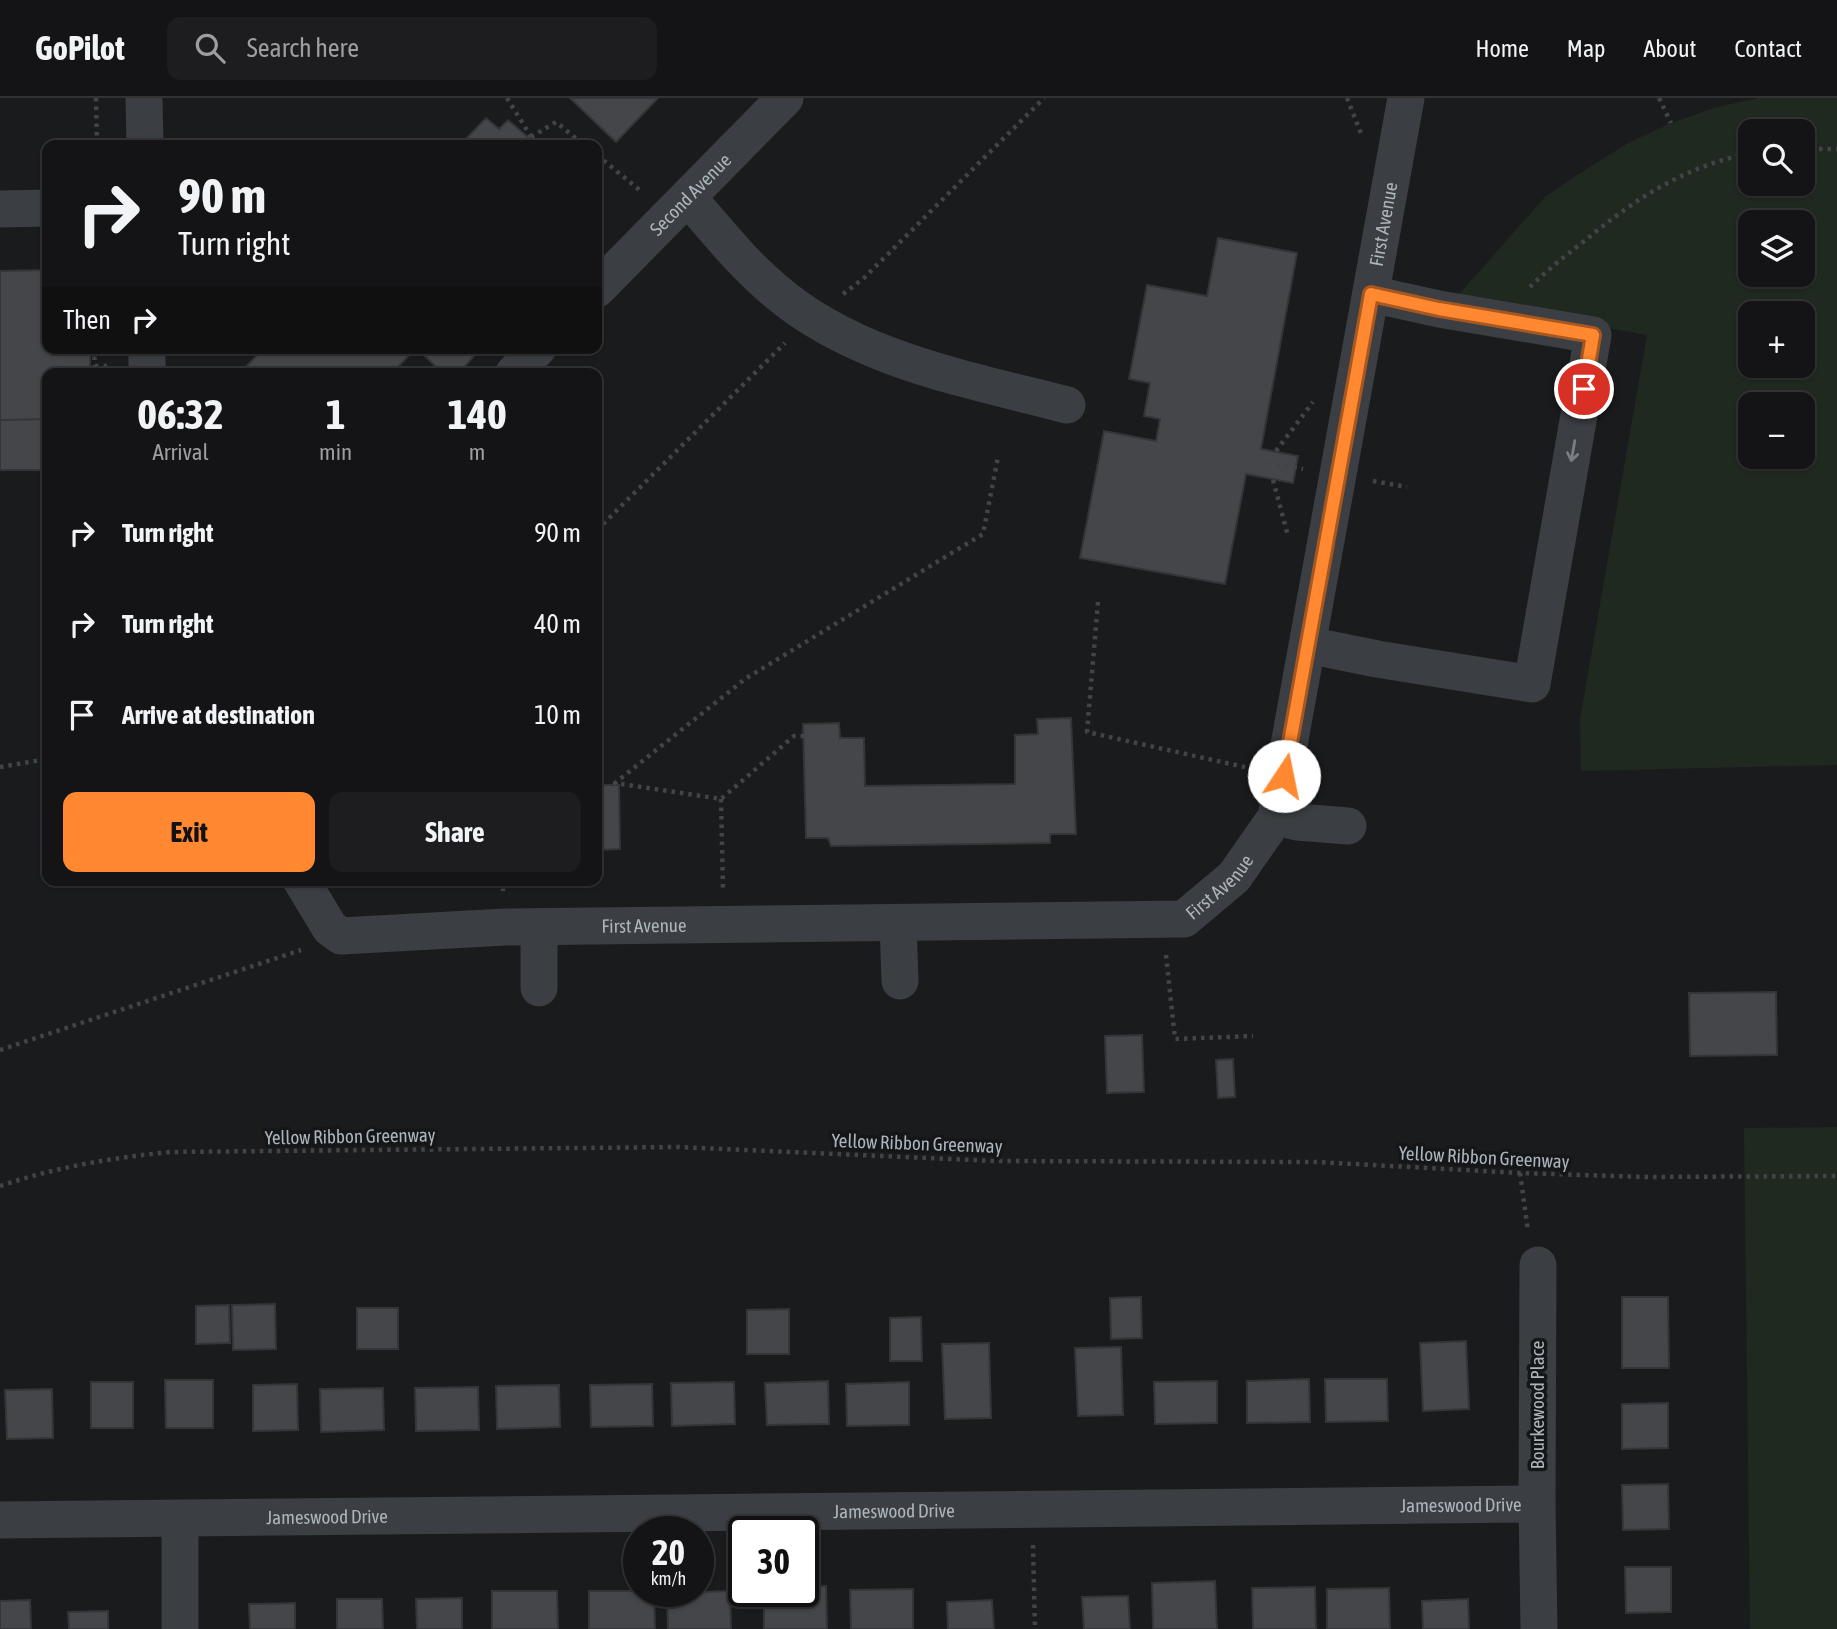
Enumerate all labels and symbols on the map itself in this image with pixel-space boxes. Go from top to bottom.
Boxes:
street label: Second Avenue [645,149,735,240]
street label: First Avenue [1365,180,1402,268]
pin [1554,359,1614,419]
one-way arrow [1566,439,1579,462]
position arrow [1247,739,1321,813]
street label: First Avenue [1181,850,1258,924]
street label: First Avenue [601,914,687,937]
street label: Yellow Ribbon Greenway [264,1124,436,1148]
street label: Yellow Ribbon Greenway [831,1129,1003,1157]
street label: Yellow Ribbon Greenway [1398,1142,1570,1172]
street label: Bourkewood Place [1526,1341,1548,1469]
street label: Jameswood Drive [1400,1493,1522,1516]
street label: Jameswood Drive [833,1499,955,1522]
street label: Jameswood Drive [266,1505,388,1528]
speed limit sign: 30 [728,1516,819,1607]

